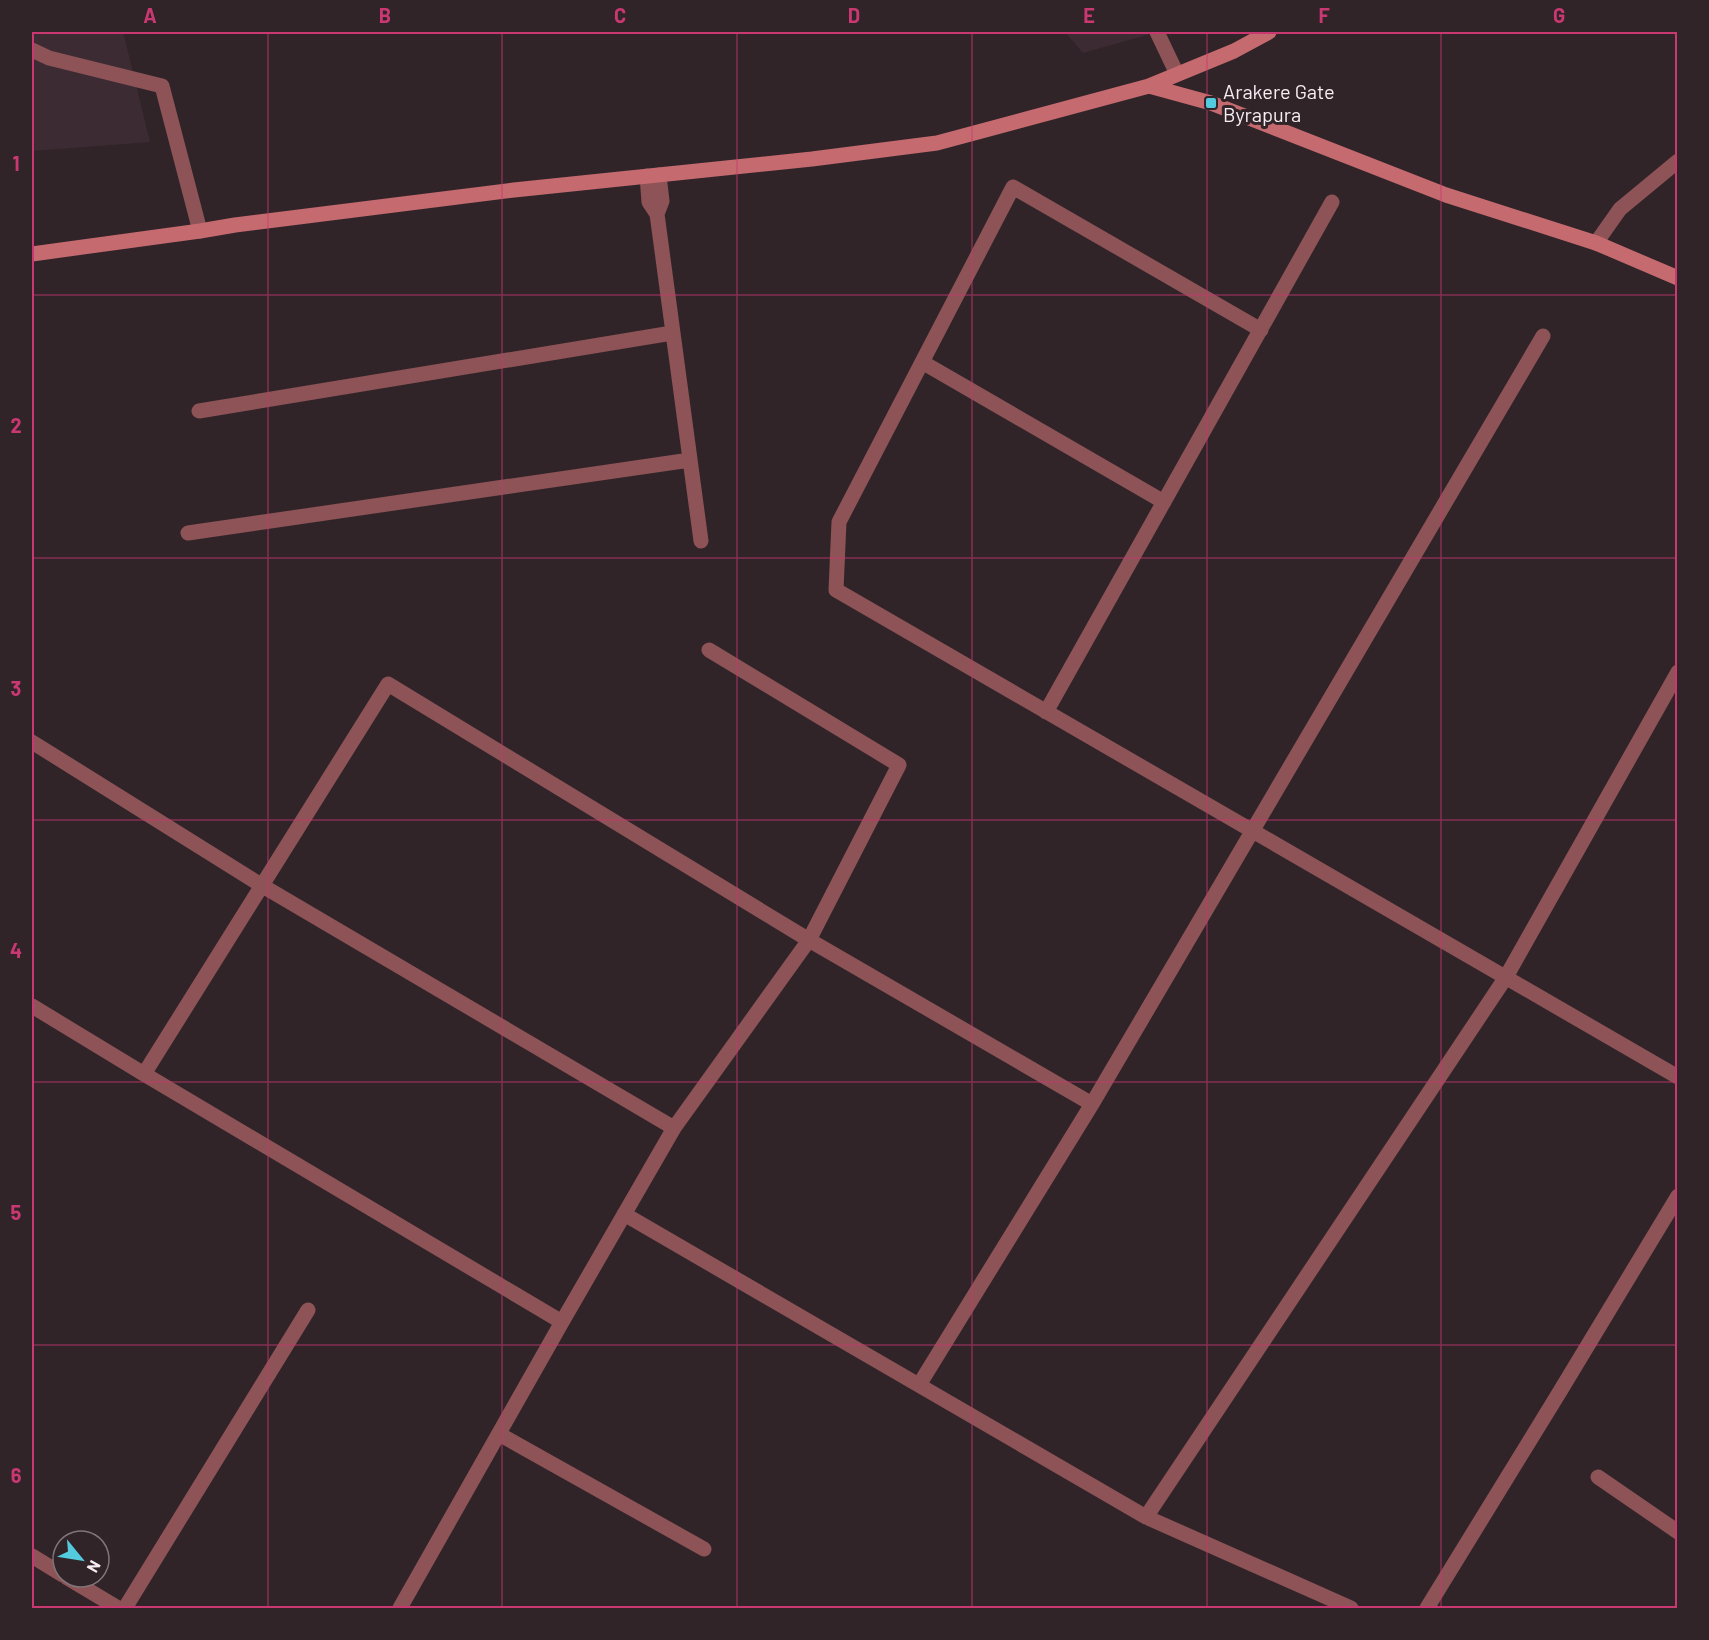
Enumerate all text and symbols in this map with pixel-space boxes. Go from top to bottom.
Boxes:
text: A [143,3,157,27]
text: B [379,3,391,27]
text: C [614,3,626,27]
text: D [848,3,860,27]
text: E [1083,3,1095,27]
text: F [1318,3,1330,27]
text: G [1553,3,1565,27]
place label: Arakere Gate Byrapura [1223,79,1335,126]
marker: Arakere Gate Byrapura [1204,96,1218,110]
text: 1 [12,151,20,175]
text: 2 [10,413,22,437]
text: 3 [11,676,21,700]
text: 4 [10,938,22,962]
text: 5 [11,1200,22,1224]
text: 6 [11,1463,22,1487]
north arrow [51,1529,111,1589]
text: N [84,1557,105,1576]

